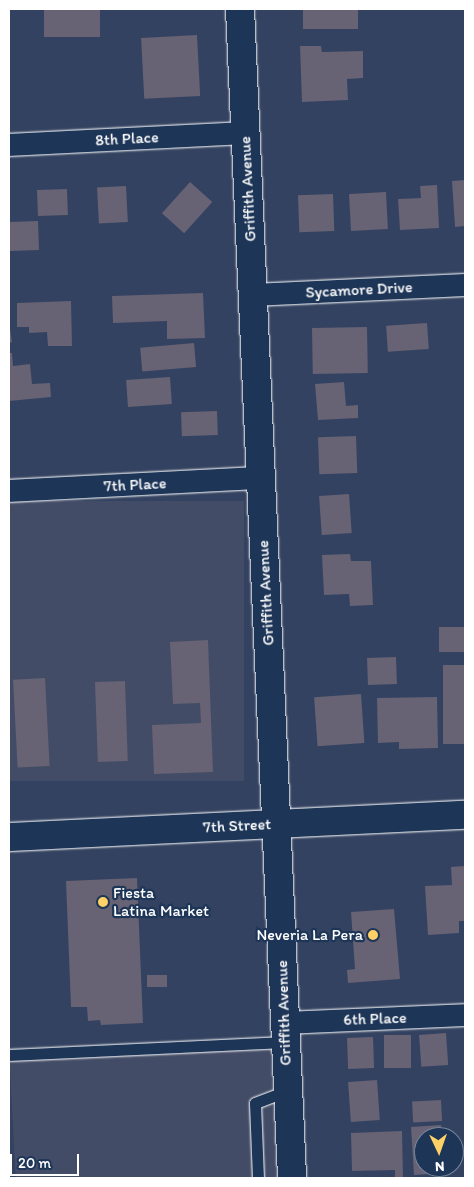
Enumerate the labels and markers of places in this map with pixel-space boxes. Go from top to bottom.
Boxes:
place label: Fiesta Latina Market [113,883,209,921]
marker: Fiesta Latina Market [97,896,109,908]
place label: Neveria La Pera [257,925,363,945]
marker: Neveria La Pera [367,929,379,941]

